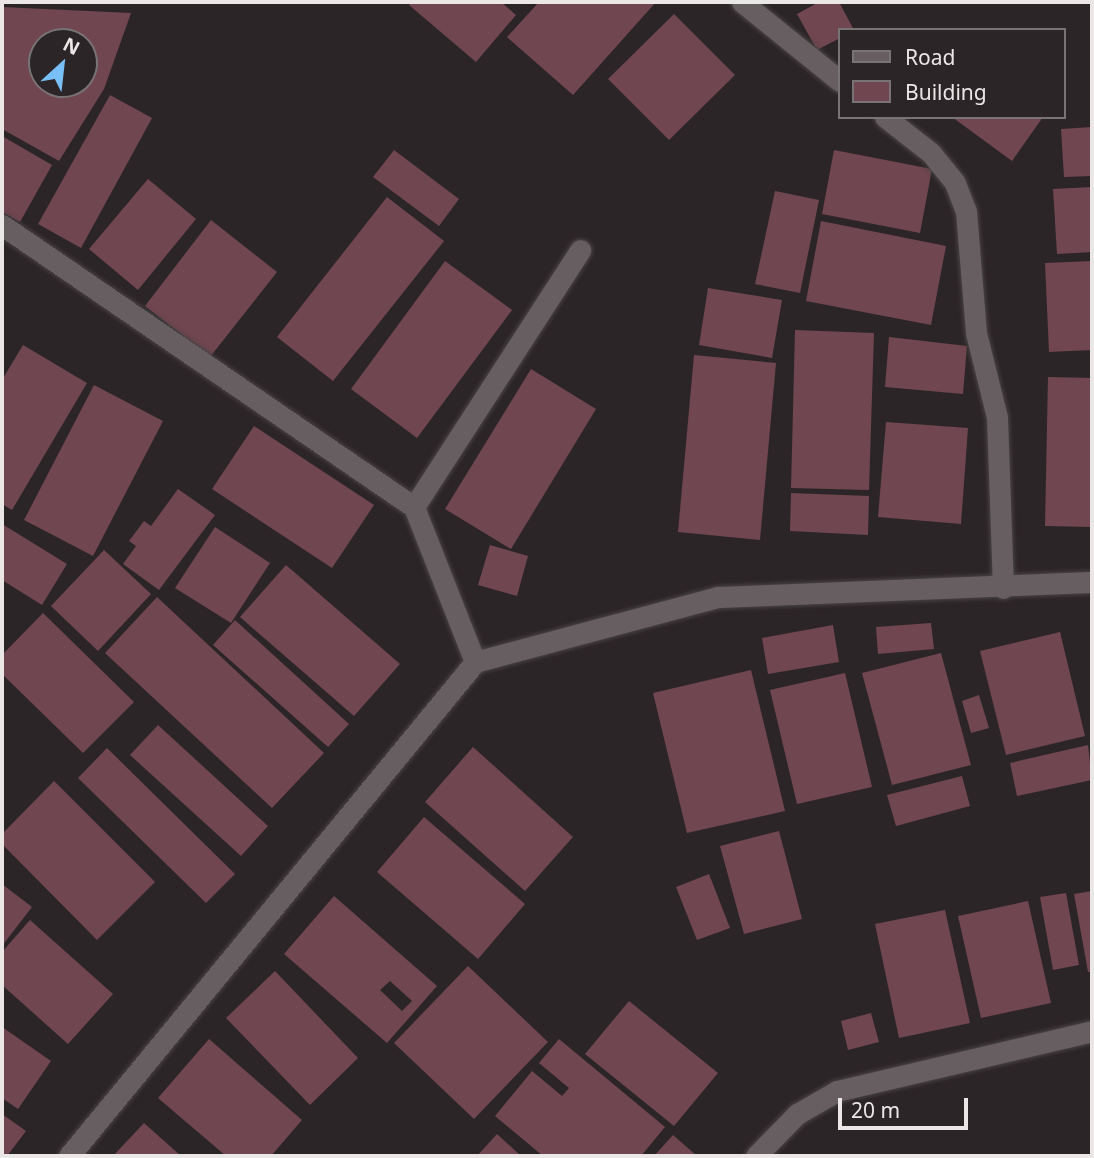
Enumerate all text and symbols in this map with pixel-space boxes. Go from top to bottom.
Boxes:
north arrow [28,28,98,98]
legend [838,28,1066,119]
text: N [59,31,84,61]
text: Road [905,43,955,71]
text: Building [905,78,987,106]
scale bar [842,1084,972,1128]
text: 20 m [851,1096,900,1124]

